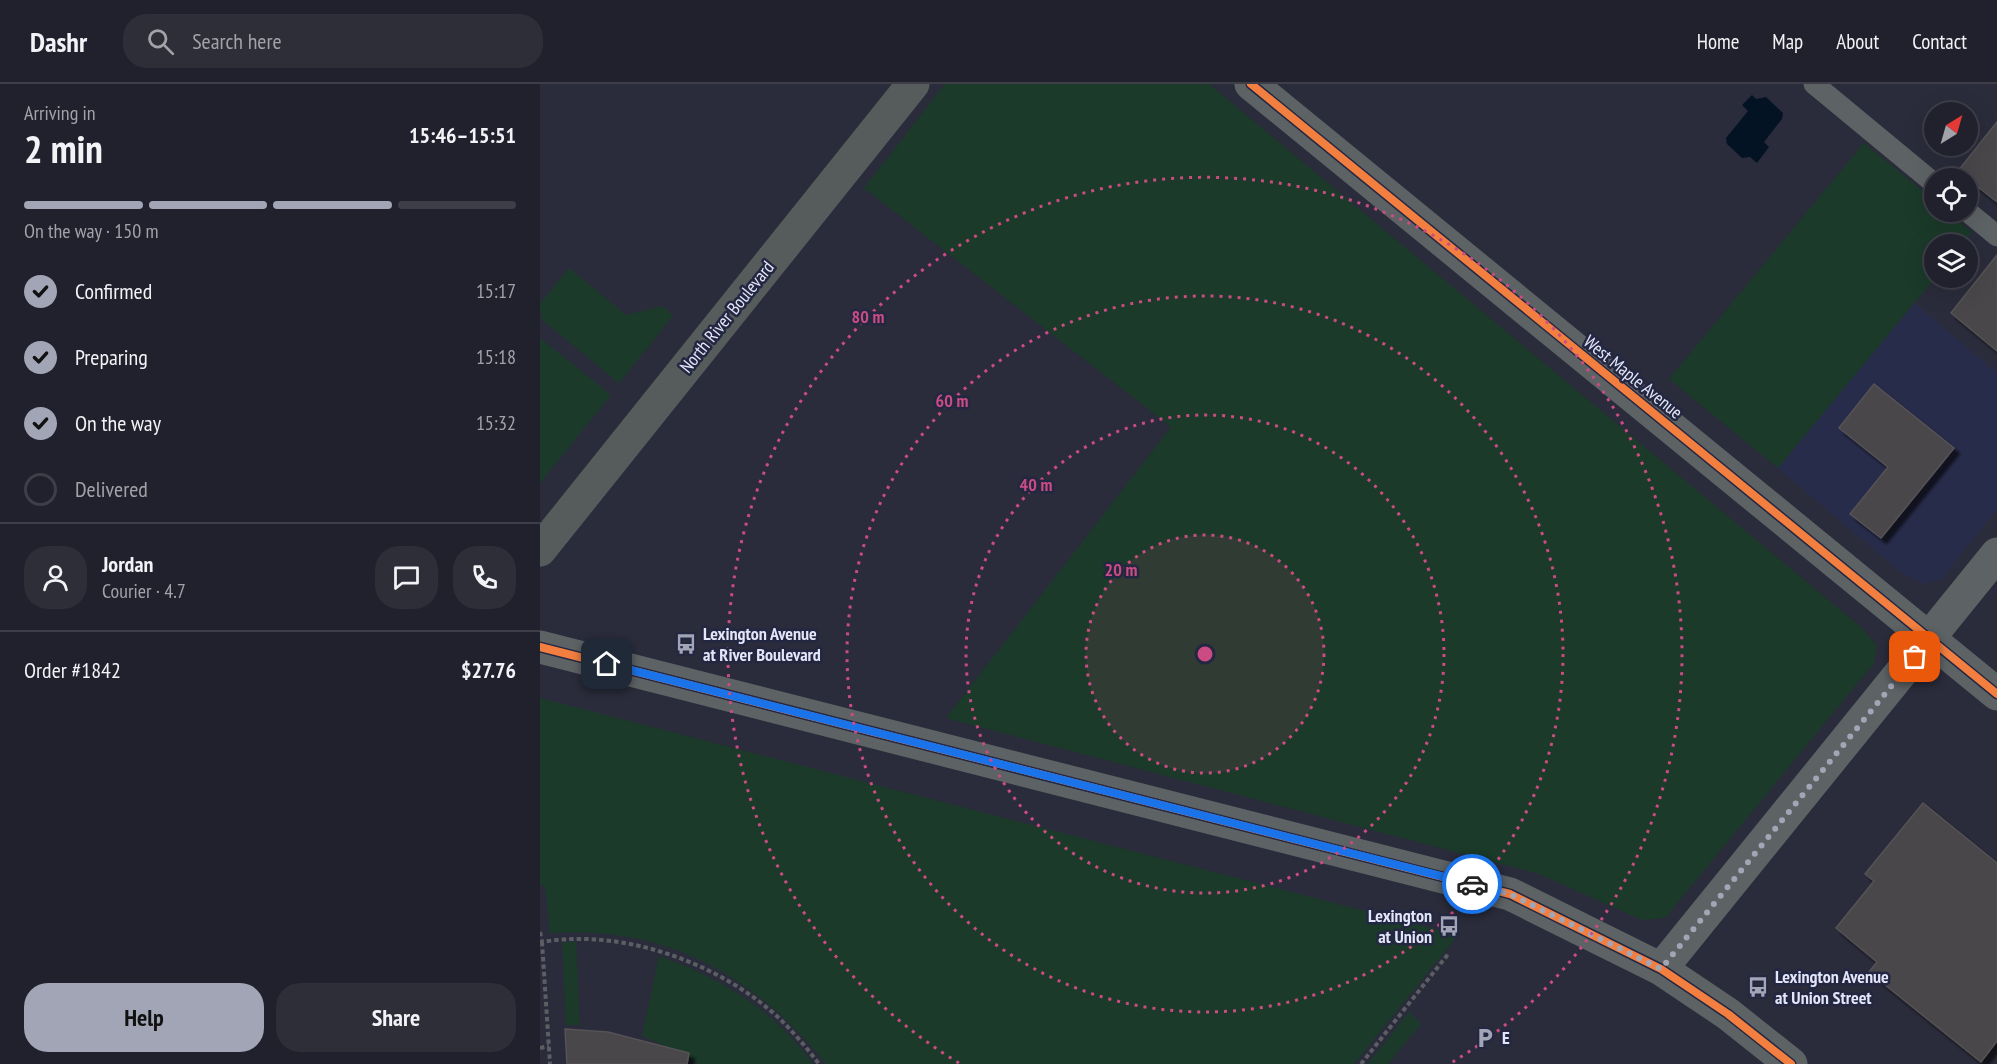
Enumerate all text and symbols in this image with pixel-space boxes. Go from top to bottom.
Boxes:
search box [123,14,543,68]
text: Dashr [30,23,87,60]
icon: search [144,25,177,58]
text: Search here [192,27,282,55]
text: Home [1697,28,1739,55]
text: Map [1772,28,1803,55]
text: About [1836,28,1879,55]
text: Contact [1912,28,1967,55]
text: Arriving in [24,100,96,126]
north arrow [1924,102,1978,156]
map controls [1924,102,1978,288]
text: 15:46–15:51 [409,121,516,149]
text: 2 min [24,123,103,174]
button: locate [1924,168,1978,222]
text: On the way · 150 m [24,218,159,244]
button: layers [1924,234,1978,288]
street label: North River Boulevard [674,256,779,377]
icon: check [24,275,57,308]
text: Confirmed [75,277,152,305]
text: 15:17 [476,278,516,304]
text: 80 m [852,305,884,328]
street label: West Maple Avenue [1579,330,1687,424]
icon: check [24,341,57,374]
text: Preparing [75,343,148,371]
text: 15:18 [476,344,516,370]
text: 60 m [936,389,968,412]
icon: check [24,407,57,440]
text: On the way [75,409,161,437]
text: 15:32 [476,410,516,436]
text: 40 m [1020,473,1052,496]
text: Delivered [75,475,148,503]
button: person [24,546,87,609]
button: chat [375,546,438,609]
button: phone [453,546,516,609]
text: Jordan [102,550,153,578]
text: 20 m [1105,558,1137,581]
text: Courier · 4.7 [102,578,186,604]
place label: Lexington Avenue at River Boulevard [703,622,821,666]
pin [1889,631,1940,682]
bus stop icon: Lexington Avenue at River Boulevard [674,632,698,656]
pin [581,638,632,689]
icon: bag [1898,640,1931,673]
centre of rings [1195,644,1215,664]
icon: home [590,647,623,680]
text: Order #1842 [24,656,121,684]
text: $27.76 [461,656,516,684]
courier [1442,854,1502,914]
icon: car [1456,868,1489,901]
place label: Lexington at Union [1368,904,1432,948]
bus stop icon: Lexington at Union [1437,914,1461,938]
place label: Lexington Avenue at Union Street [1775,965,1889,1009]
bus stop icon: Lexington Avenue at Union Street [1746,975,1770,999]
button: Help [24,983,264,1052]
button: Share [276,983,516,1052]
parking icon: E [1473,1026,1497,1050]
place label: E [1502,1026,1510,1049]

